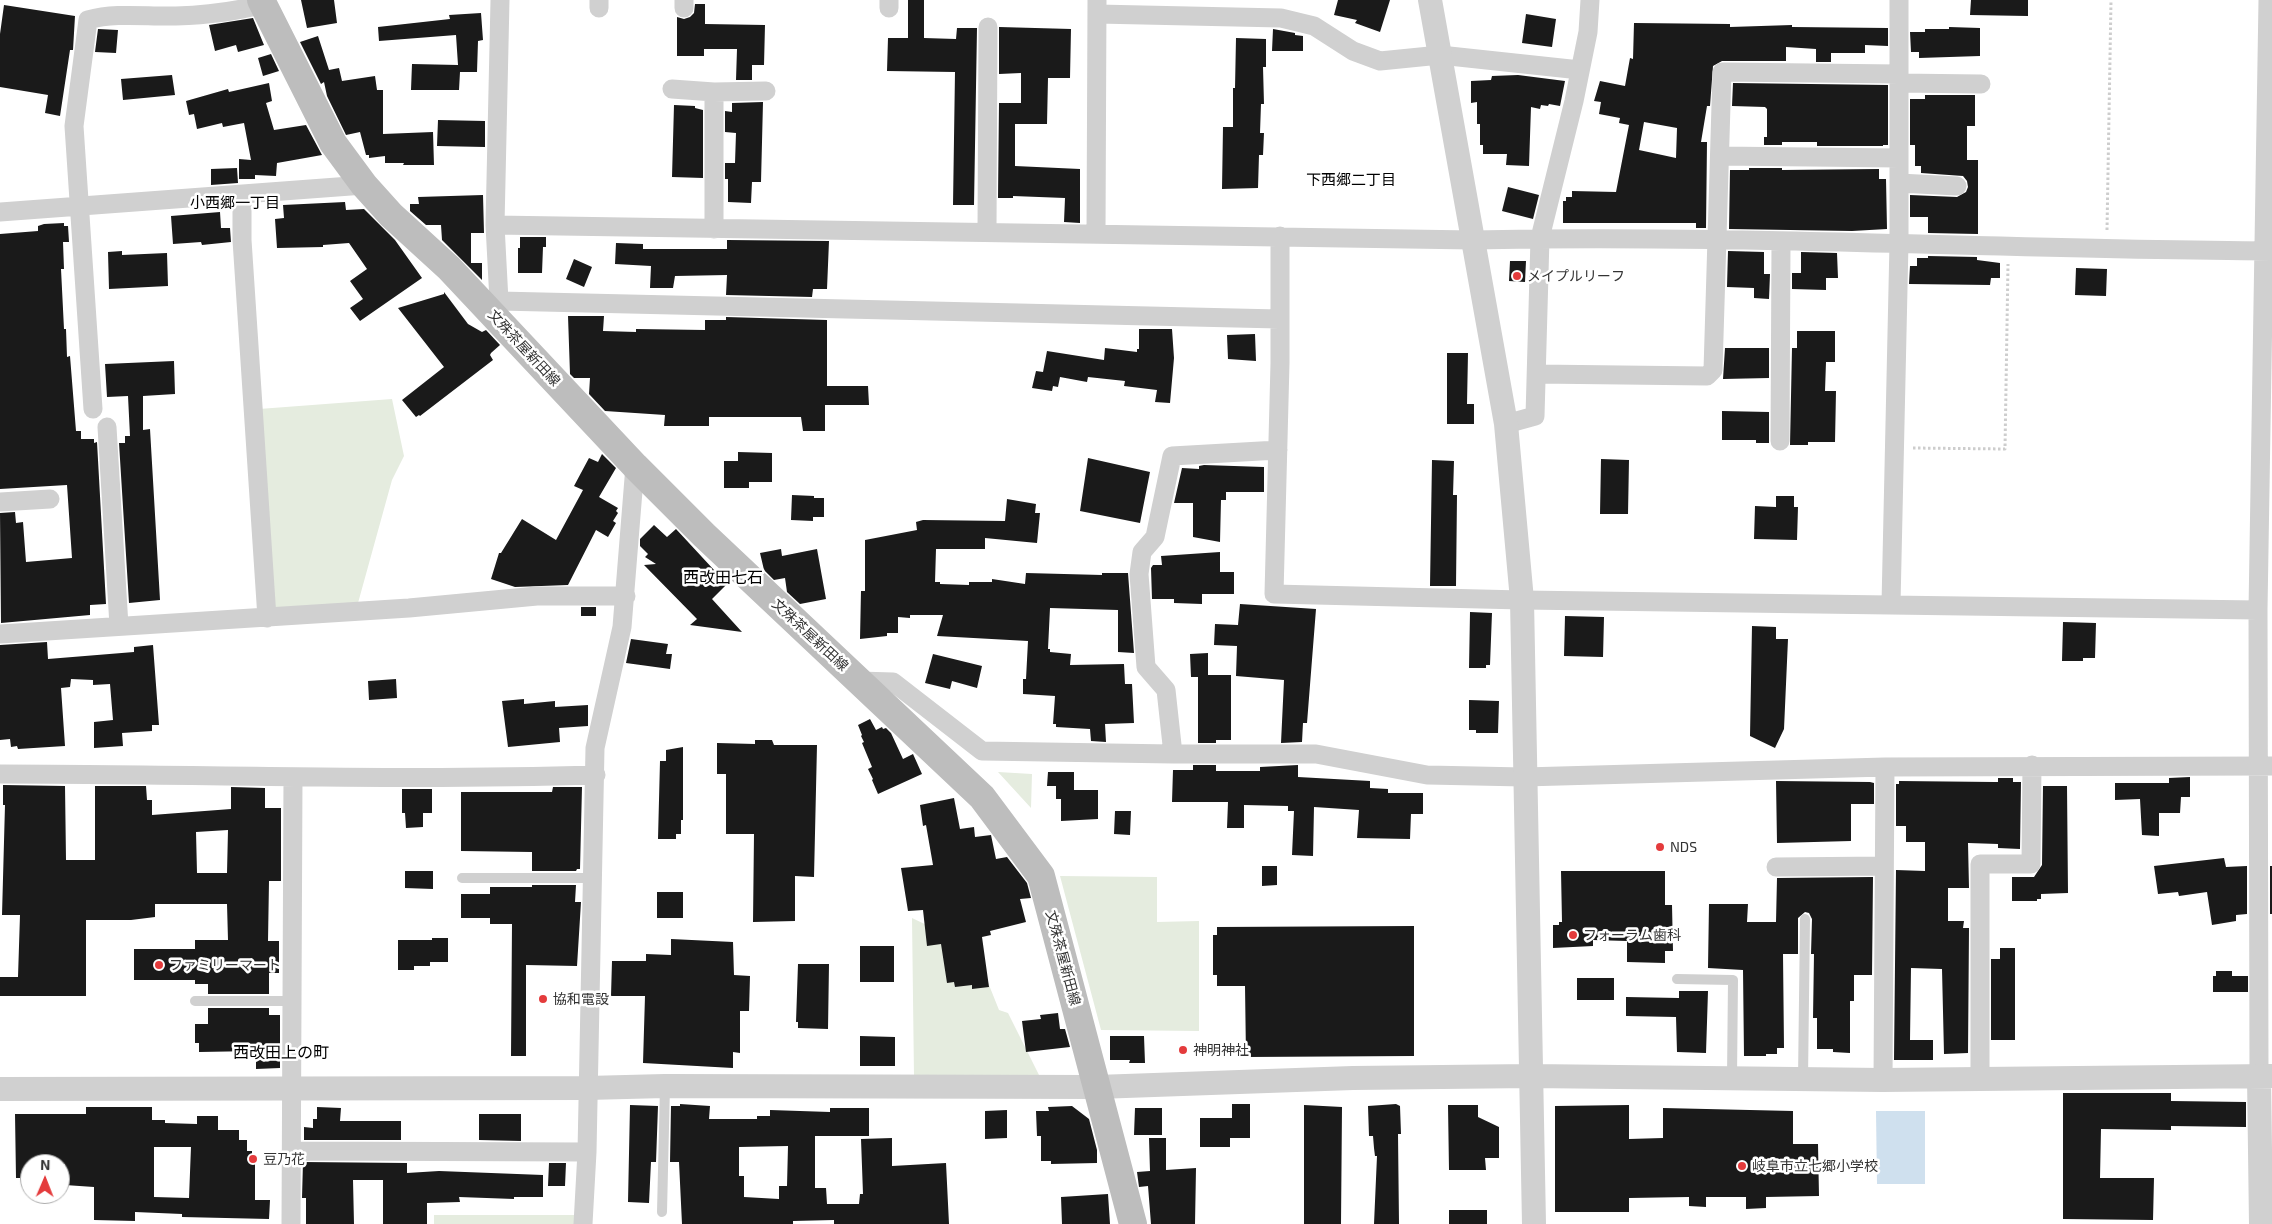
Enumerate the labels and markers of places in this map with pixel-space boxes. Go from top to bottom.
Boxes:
place label: メイプルリーフ [1527,268,1625,284]
marker: メイプルリーフ [1511,270,1523,282]
place label: NDS [1670,839,1697,855]
marker: NDS [1654,841,1666,853]
place label: フォーラム歯科 [1583,927,1681,943]
marker: フォーラム歯科 [1567,929,1579,941]
place label: ファミリーマート [169,957,281,973]
marker: ファミリーマート [153,959,165,971]
place label: 協和電設 [553,991,609,1007]
marker: 協和電設 [537,993,549,1005]
place label: 神明神社 [1193,1042,1249,1058]
marker: 神明神社 [1177,1044,1189,1056]
place label: 豆乃花 [263,1151,305,1167]
marker: 豆乃花 [247,1153,259,1165]
place label: 岐阜市立七郷小学校 [1752,1158,1878,1174]
marker: 岐阜市立七郷小学校 [1736,1160,1748,1172]

